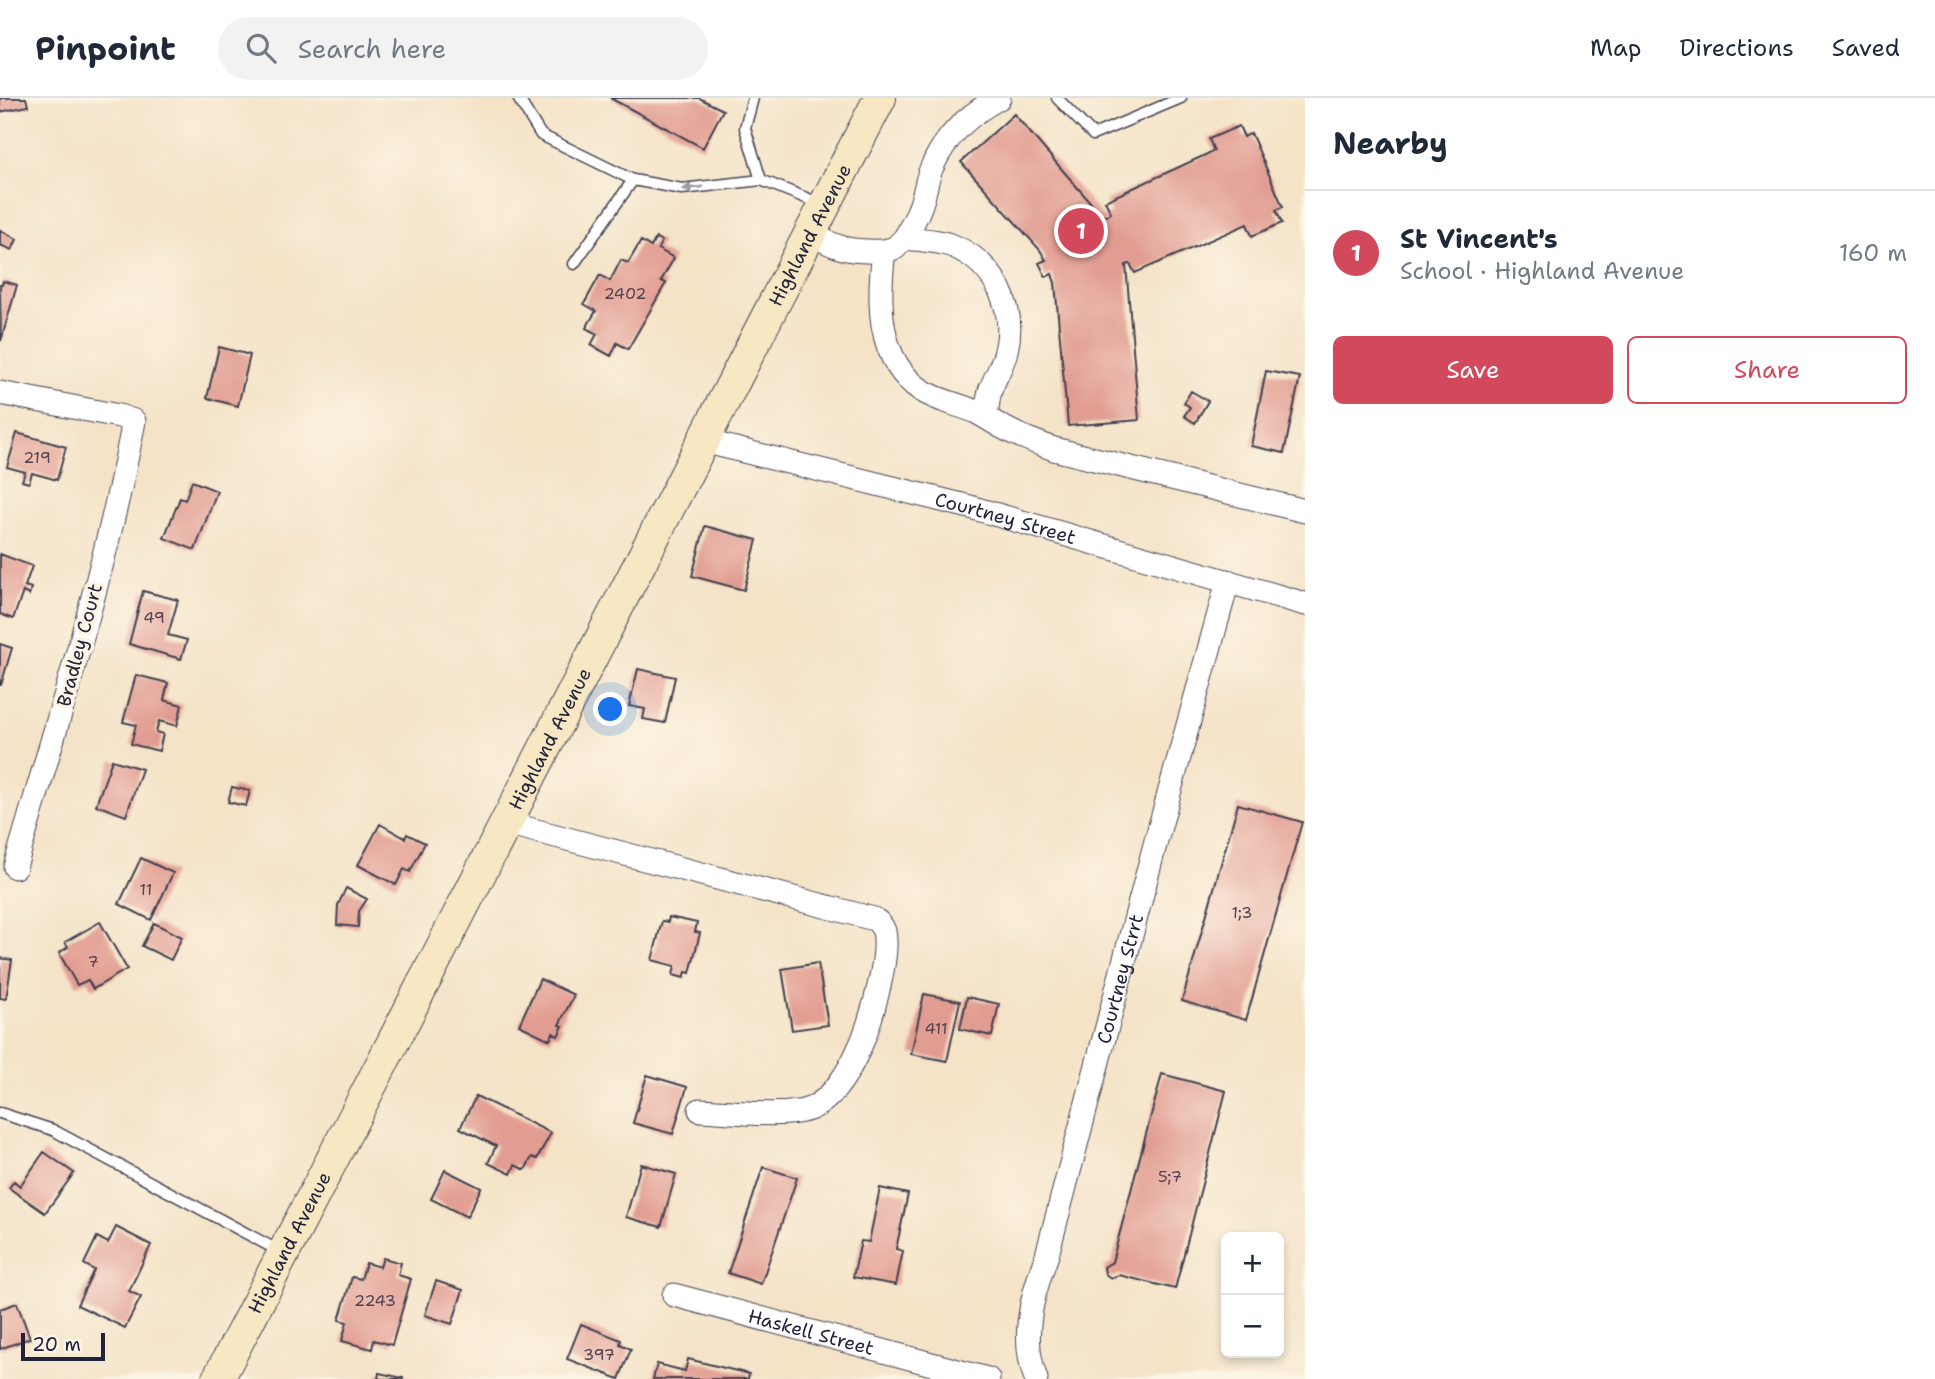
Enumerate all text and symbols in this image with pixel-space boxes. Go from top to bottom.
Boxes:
search box [218,17,708,80]
text: Pinpoint [35,26,176,71]
icon: search [242,29,280,67]
text: Search here [298,31,446,66]
text: Map [1590,32,1641,64]
text: Directions [1679,32,1794,64]
text: Saved [1832,32,1900,64]
text: Nearby [1333,123,1448,164]
street label: Highland Avenue [763,160,857,310]
one-way arrow [682,182,704,193]
pin: 1 [1058,205,1104,257]
text: St Vincent's [1400,221,1558,256]
text: 1 [1351,238,1361,268]
text: 160 m [1839,238,1907,268]
text: School · Highland Avenue [1400,256,1684,286]
house number: 2402 [604,283,646,304]
button: Save [1333,336,1613,404]
button: Share [1627,336,1907,404]
house number: 219 [23,447,51,468]
street label: Courtney Street [932,487,1079,550]
street label: Bradley Court [51,581,108,709]
house number: 49 [143,607,165,628]
street label: Highland Avenue [503,664,597,814]
your location [593,692,627,726]
house number: 11 [140,879,152,900]
house number: 1;3 [1231,902,1253,923]
street label: Courtney Strrt [1091,911,1149,1047]
house number: 7 [87,951,99,972]
house number: 411 [924,1018,948,1039]
house number: 5;7 [1158,1166,1182,1187]
street label: Highland Avenue [242,1167,337,1318]
map controls [1221,1232,1284,1358]
button: + [1221,1232,1284,1295]
house number: 2243 [354,1290,396,1311]
button: − [1221,1295,1284,1358]
street label: Haskell Street [745,1303,877,1361]
scale bar [21,1330,105,1362]
text: 20 m [32,1332,81,1357]
house number: 397 [583,1344,615,1365]

